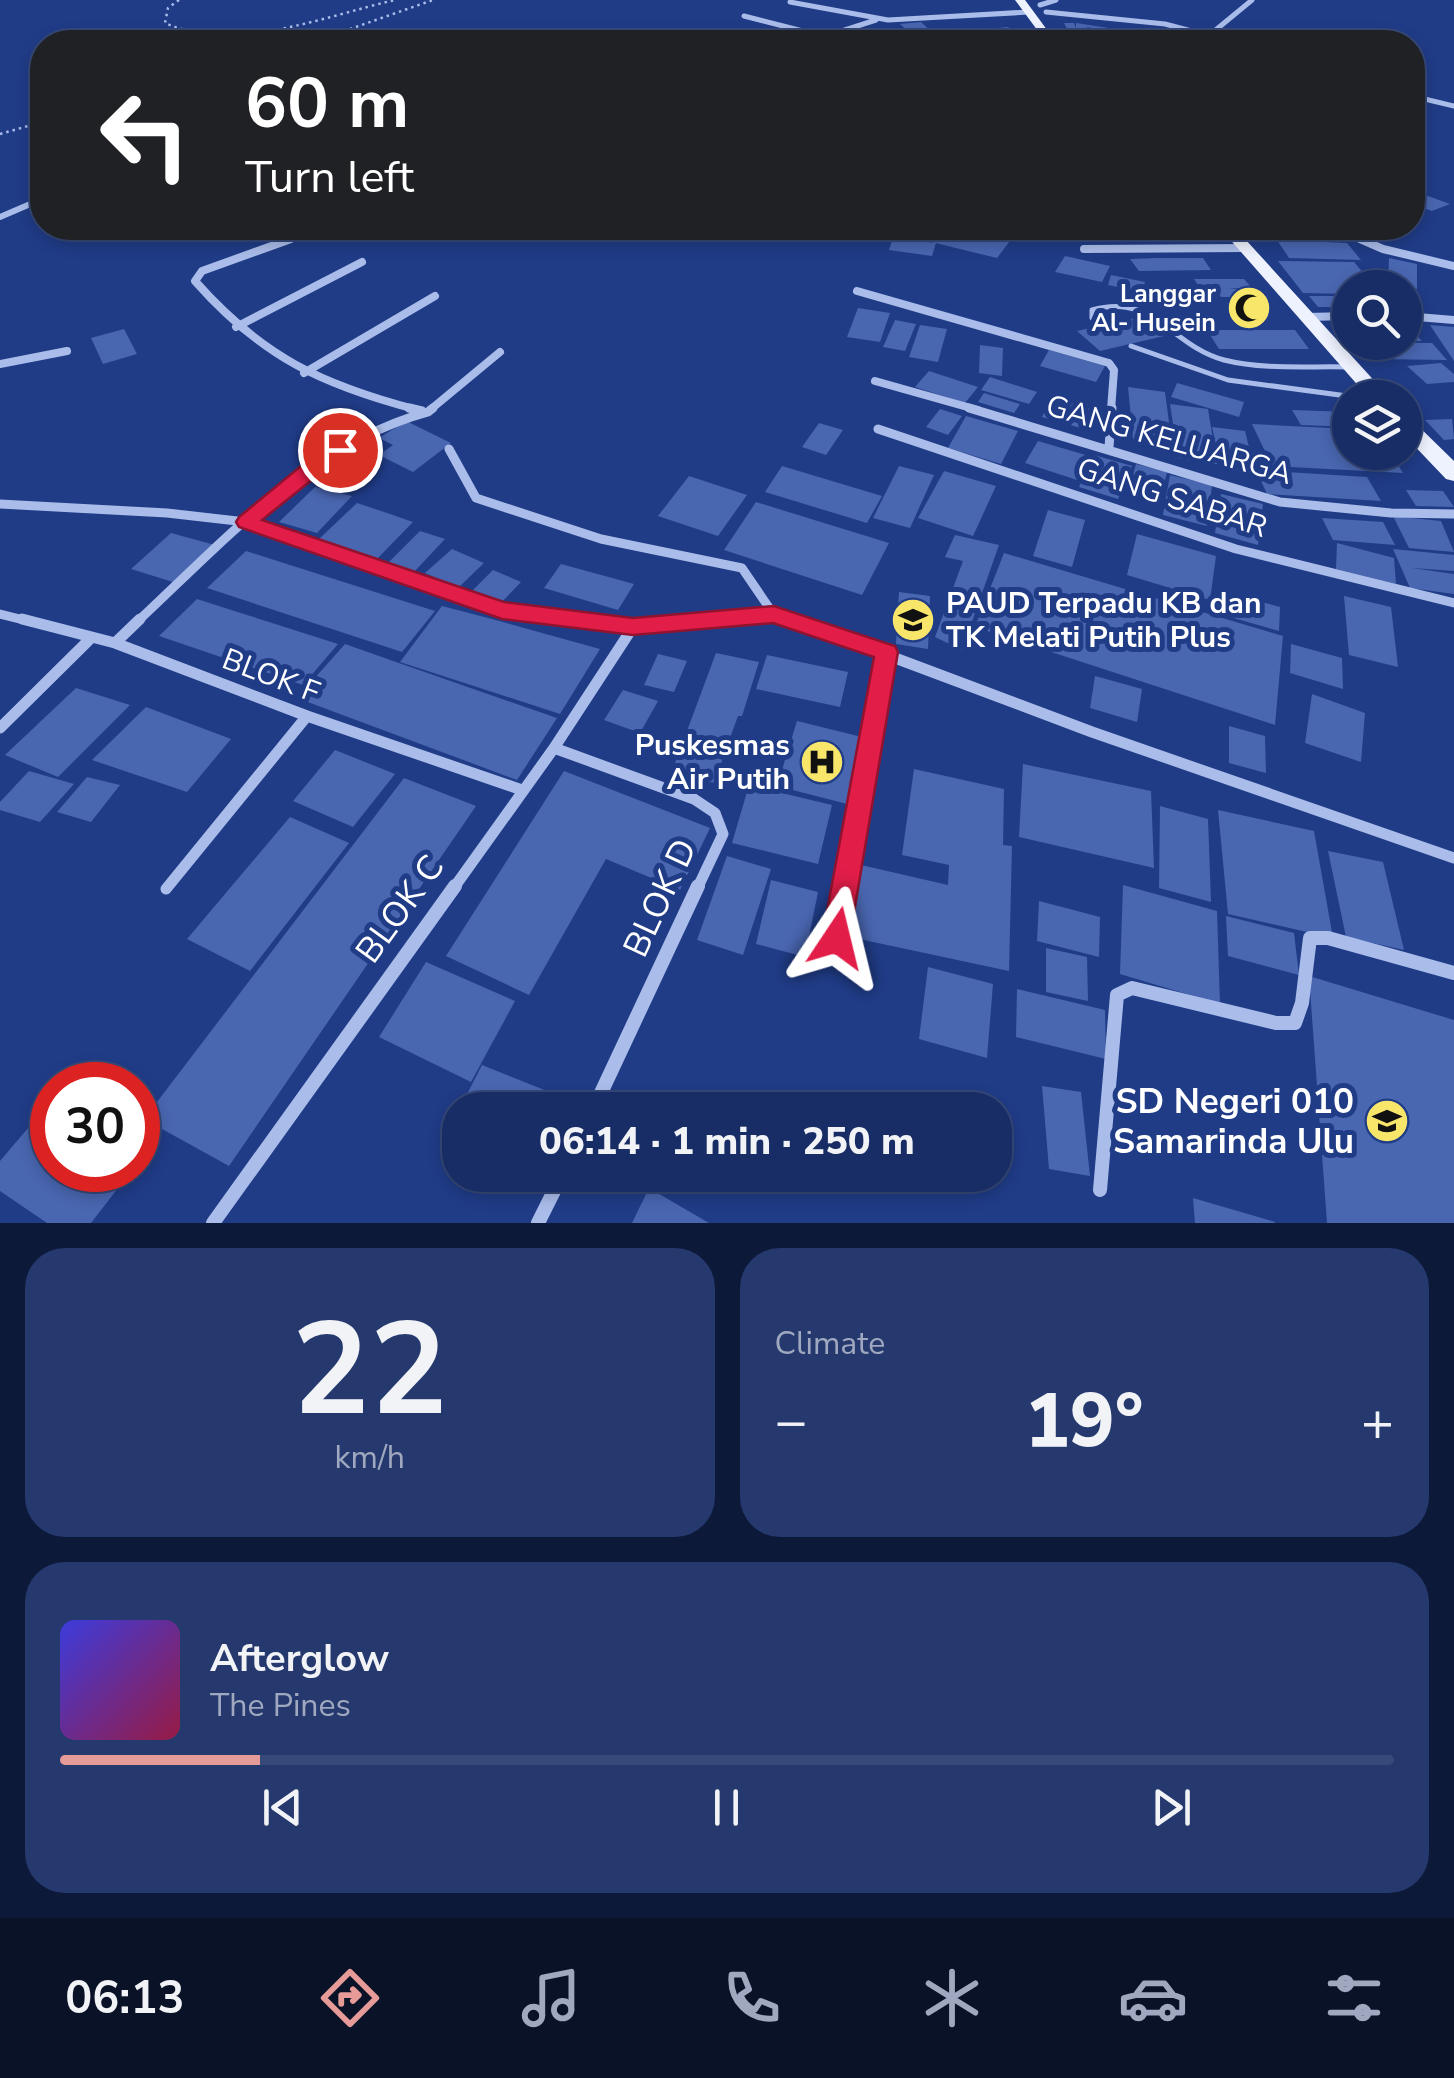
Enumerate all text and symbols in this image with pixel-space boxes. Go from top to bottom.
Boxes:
text: 60 m [245,56,409,152]
icon: left [80,70,210,200]
text: Turn left [245,147,414,208]
map controls [1332,270,1422,470]
button: search [1332,270,1422,360]
place label: Langgar Al- Husein [1091,277,1216,340]
mosque icon: Langgar Al- Husein [1226,285,1272,331]
button: layers [1332,380,1422,470]
street label: GANG KELUARGA [1041,385,1297,495]
pin [298,408,383,493]
icon: arrive [313,423,368,478]
street label: GANG SABAR [1072,448,1272,548]
place label: PAUD Terpadu KB dan TK Melati Putih Plus [946,583,1261,658]
school or university icon: PAUD Terpadu KB dan TK Melati Putih Plus [890,597,936,643]
street label: BLOK F [216,639,326,713]
place label: Puskesmas Air Putih [635,725,790,800]
hospital icon: Puskesmas Air Putih [799,739,845,785]
street label: BLOK D [612,831,708,965]
street label: BLOK C [345,846,455,972]
position arrow [785,886,889,990]
speed limit sign: 30 [30,1062,160,1192]
place label: SD Negeri 010 Samarinda Ulu [1113,1078,1354,1165]
school or university icon: SD Negeri 010 Samarinda Ulu [1364,1098,1410,1144]
text: 06:14 · 1 min · 250 m [539,1116,915,1167]
text: 22 [292,1282,448,1459]
text: Climate [775,1322,885,1365]
text: 19° [1025,1370,1144,1472]
text: − [775,1384,808,1459]
text: + [1361,1384,1394,1459]
text: km/h [334,1436,405,1479]
text: Afterglow [210,1633,389,1684]
text: The Pines [210,1684,351,1727]
icon: previous [255,1780,310,1835]
icon: pause [699,1780,754,1835]
icon: next [1144,1780,1199,1835]
icon: directions [315,1963,385,2033]
icon: music [516,1963,586,2033]
icon: phone [717,1963,787,2033]
icon: climate [917,1963,987,2033]
icon: car [1118,1963,1188,2033]
icon: filters [1319,1963,1389,2033]
text: 06:13 [65,1968,185,2029]

